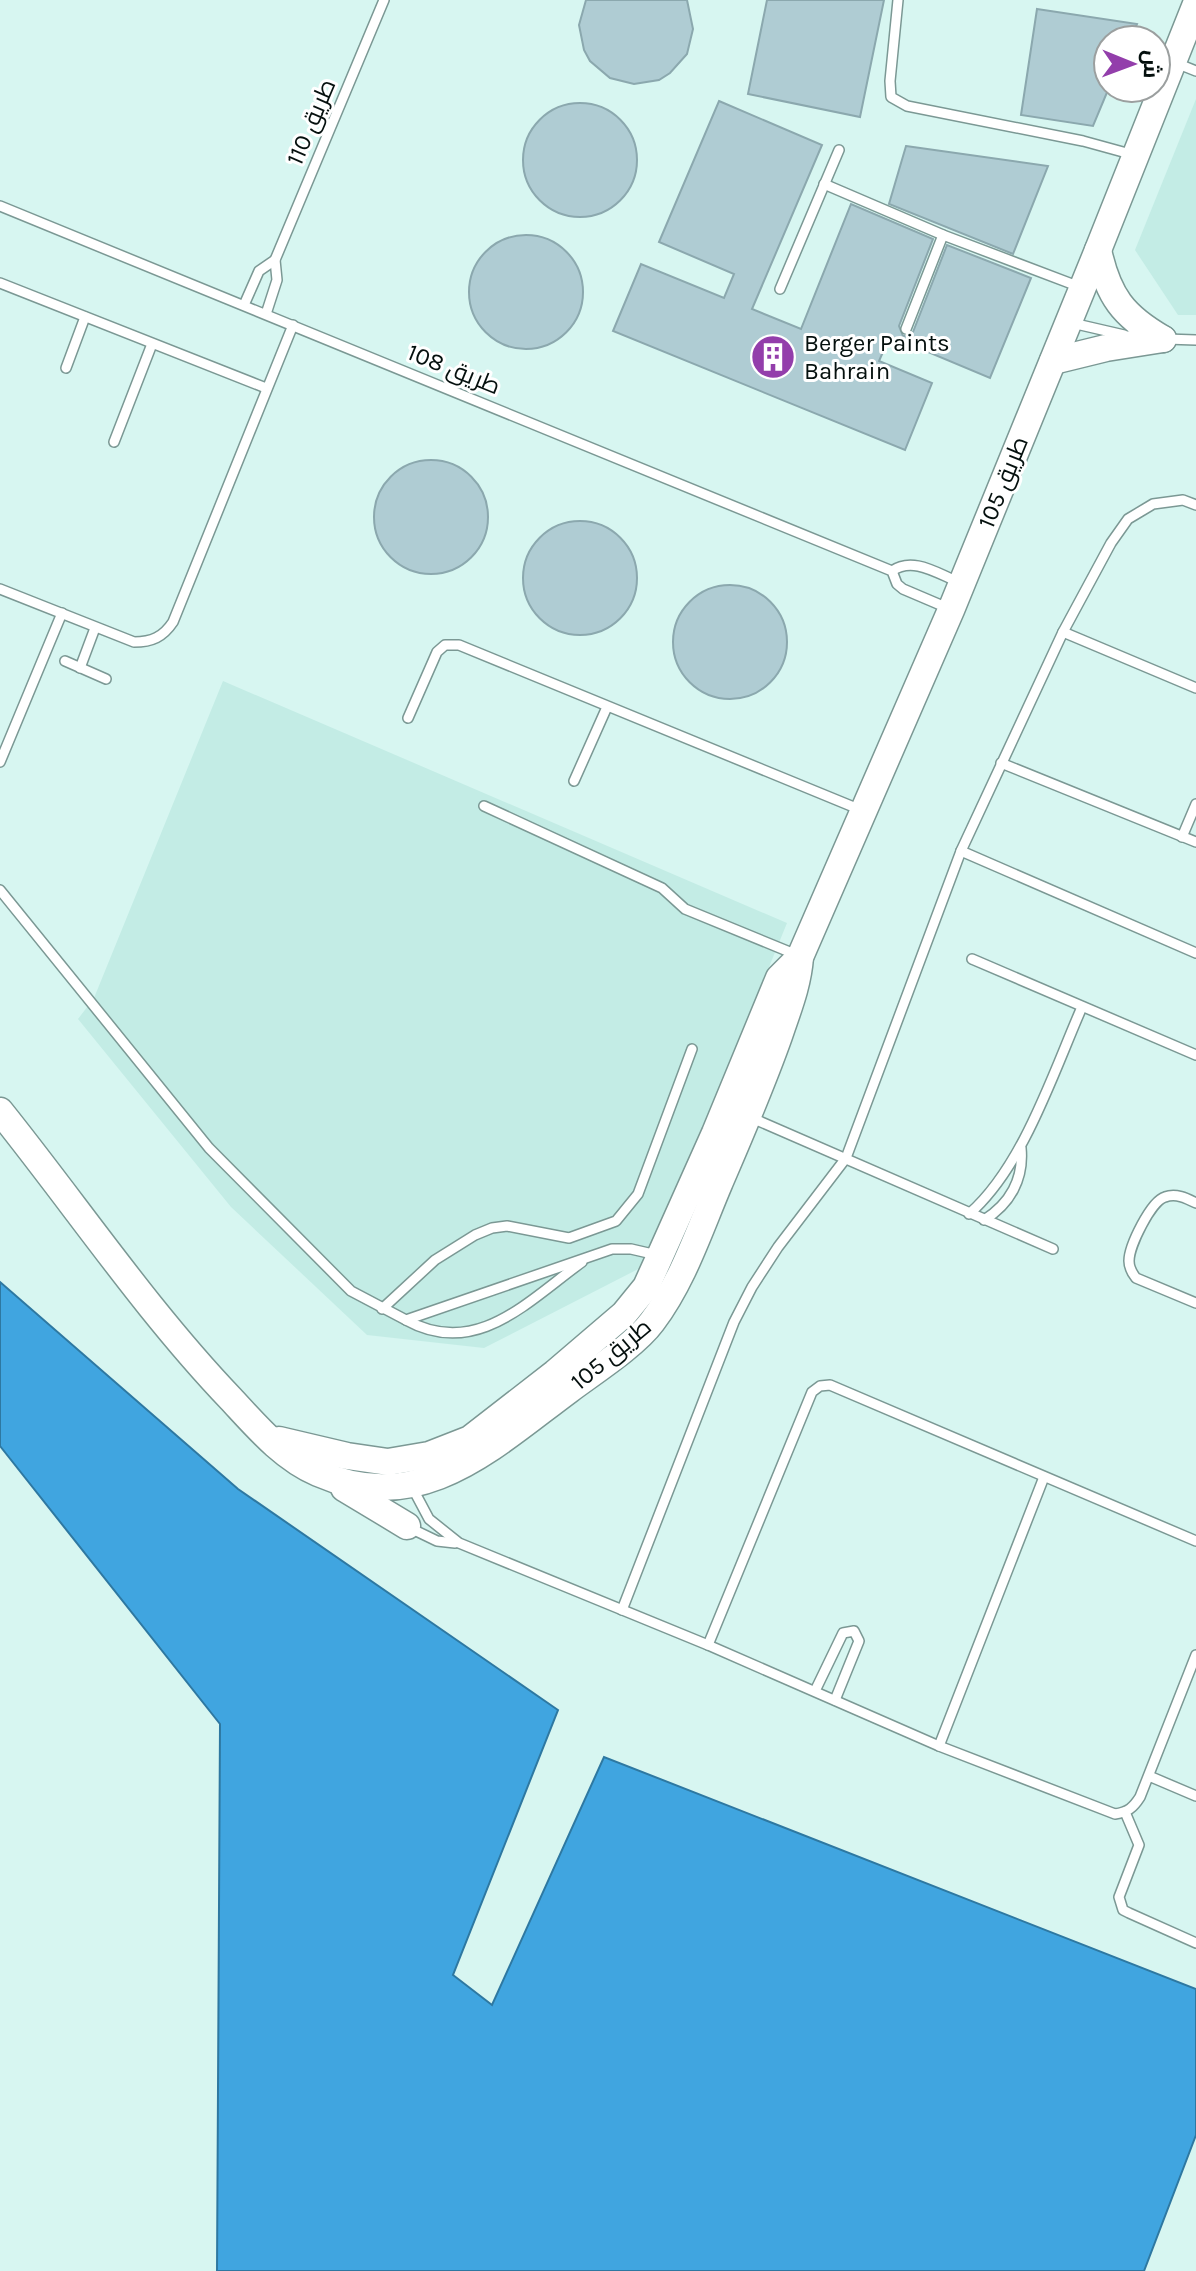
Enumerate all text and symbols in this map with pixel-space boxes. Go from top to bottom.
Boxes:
north arrow [1092,24,1172,104]
text: ش [1138,50,1164,79]
street label: طريق 110 [280,75,343,170]
place label: Berger Paints Bahrain [804,329,950,385]
building icon: Berger Paints Bahrain [749,333,797,381]
street label: طريق 108 [403,338,504,401]
street label: طريق 105 [972,432,1035,532]
street label: طريق 105 [565,1312,658,1396]

